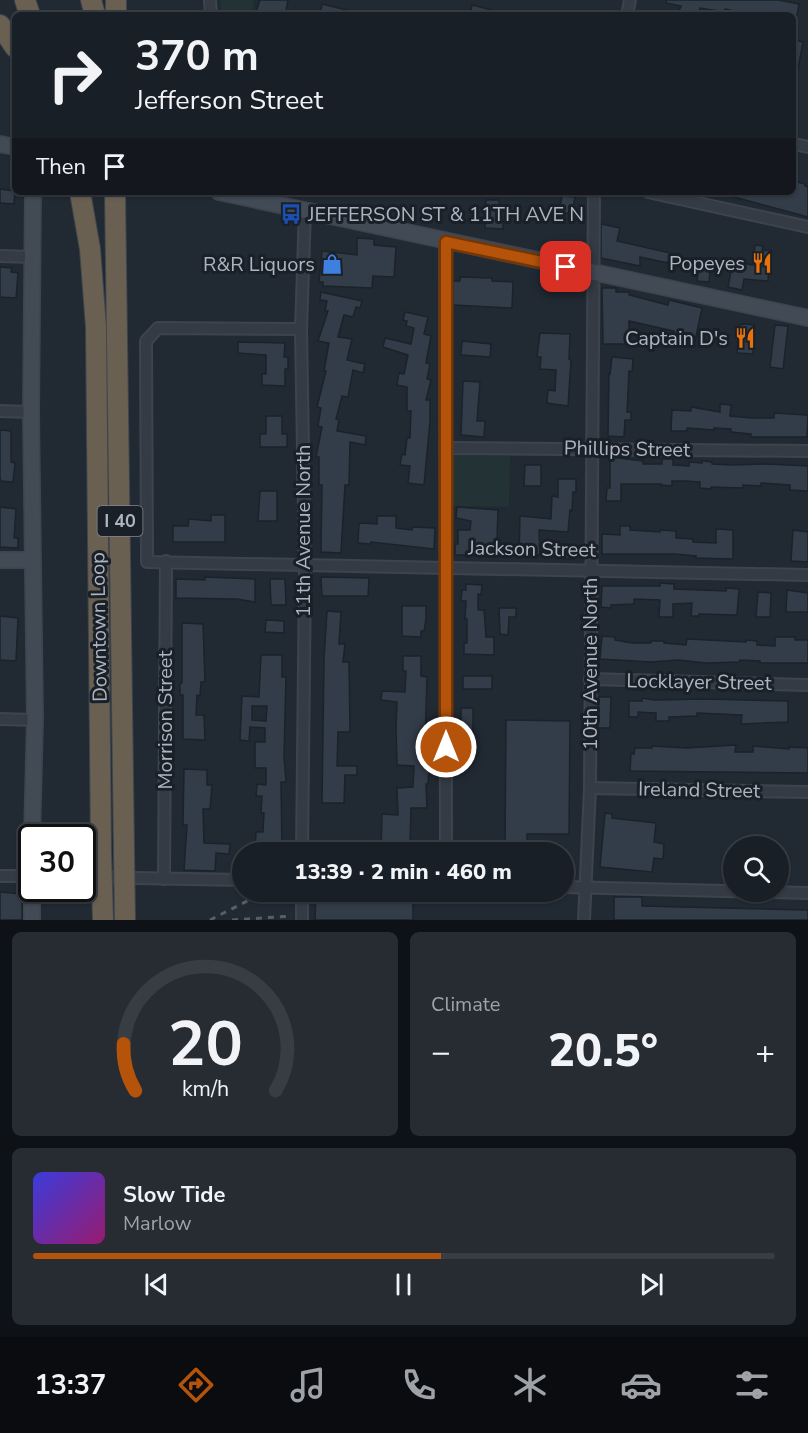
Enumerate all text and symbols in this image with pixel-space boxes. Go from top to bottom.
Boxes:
text: 370 m [135,28,259,85]
icon: right [36,36,114,114]
text: Jefferson Street [135,82,323,119]
icon: arrive [98,150,131,183]
text: Then [36,152,86,182]
place label: JEFFERSON ST & 11TH AVE N [307,201,584,228]
bus stop icon: JEFFERSON ST & 11TH AVE N [279,202,303,226]
pin [540,241,591,292]
icon: arrive [549,250,582,283]
place label: Popeyes [669,250,745,277]
place label: R&R Liquors [203,251,315,278]
restaurant icon: Popeyes [750,251,774,275]
shop icon: R&R Liquors [320,252,344,276]
place label: Captain D's [625,325,728,352]
restaurant icon: Captain D's [733,326,757,350]
street label: Phillips Street [564,434,691,464]
street label: 11th Avenue North [290,445,317,617]
road number: I 40 [98,506,142,536]
street label: Jackson Street [467,534,597,564]
street label: Downtown Loop [84,552,114,702]
street label: 10th Avenue North [577,578,604,750]
street label: Morrison Street [152,650,179,790]
street label: Locklayer Street [626,667,773,697]
position arrow [414,715,478,779]
street label: Ireland Street [638,775,761,805]
speed limit sign: 30 [18,824,96,902]
map controls [723,836,789,902]
button: search [723,836,789,902]
text: 13:39 · 2 min · 460 m [294,857,512,887]
text: Climate [431,991,500,1018]
text: 20 [168,1002,242,1087]
text: 20.5° [548,1021,658,1082]
text: − [431,1030,451,1075]
text: + [755,1030,775,1075]
text: km/h [181,1074,229,1104]
text: Slow Tide [123,1180,225,1210]
text: Marlow [123,1210,191,1237]
icon: previous [140,1268,173,1301]
icon: pause [387,1268,420,1301]
icon: next [635,1268,668,1301]
icon: directions [175,1364,217,1406]
icon: music [287,1364,329,1406]
icon: phone [398,1364,440,1406]
icon: climate [509,1364,551,1406]
icon: car [620,1364,662,1406]
icon: filters [731,1364,773,1406]
text: 13:37 [35,1367,106,1404]

